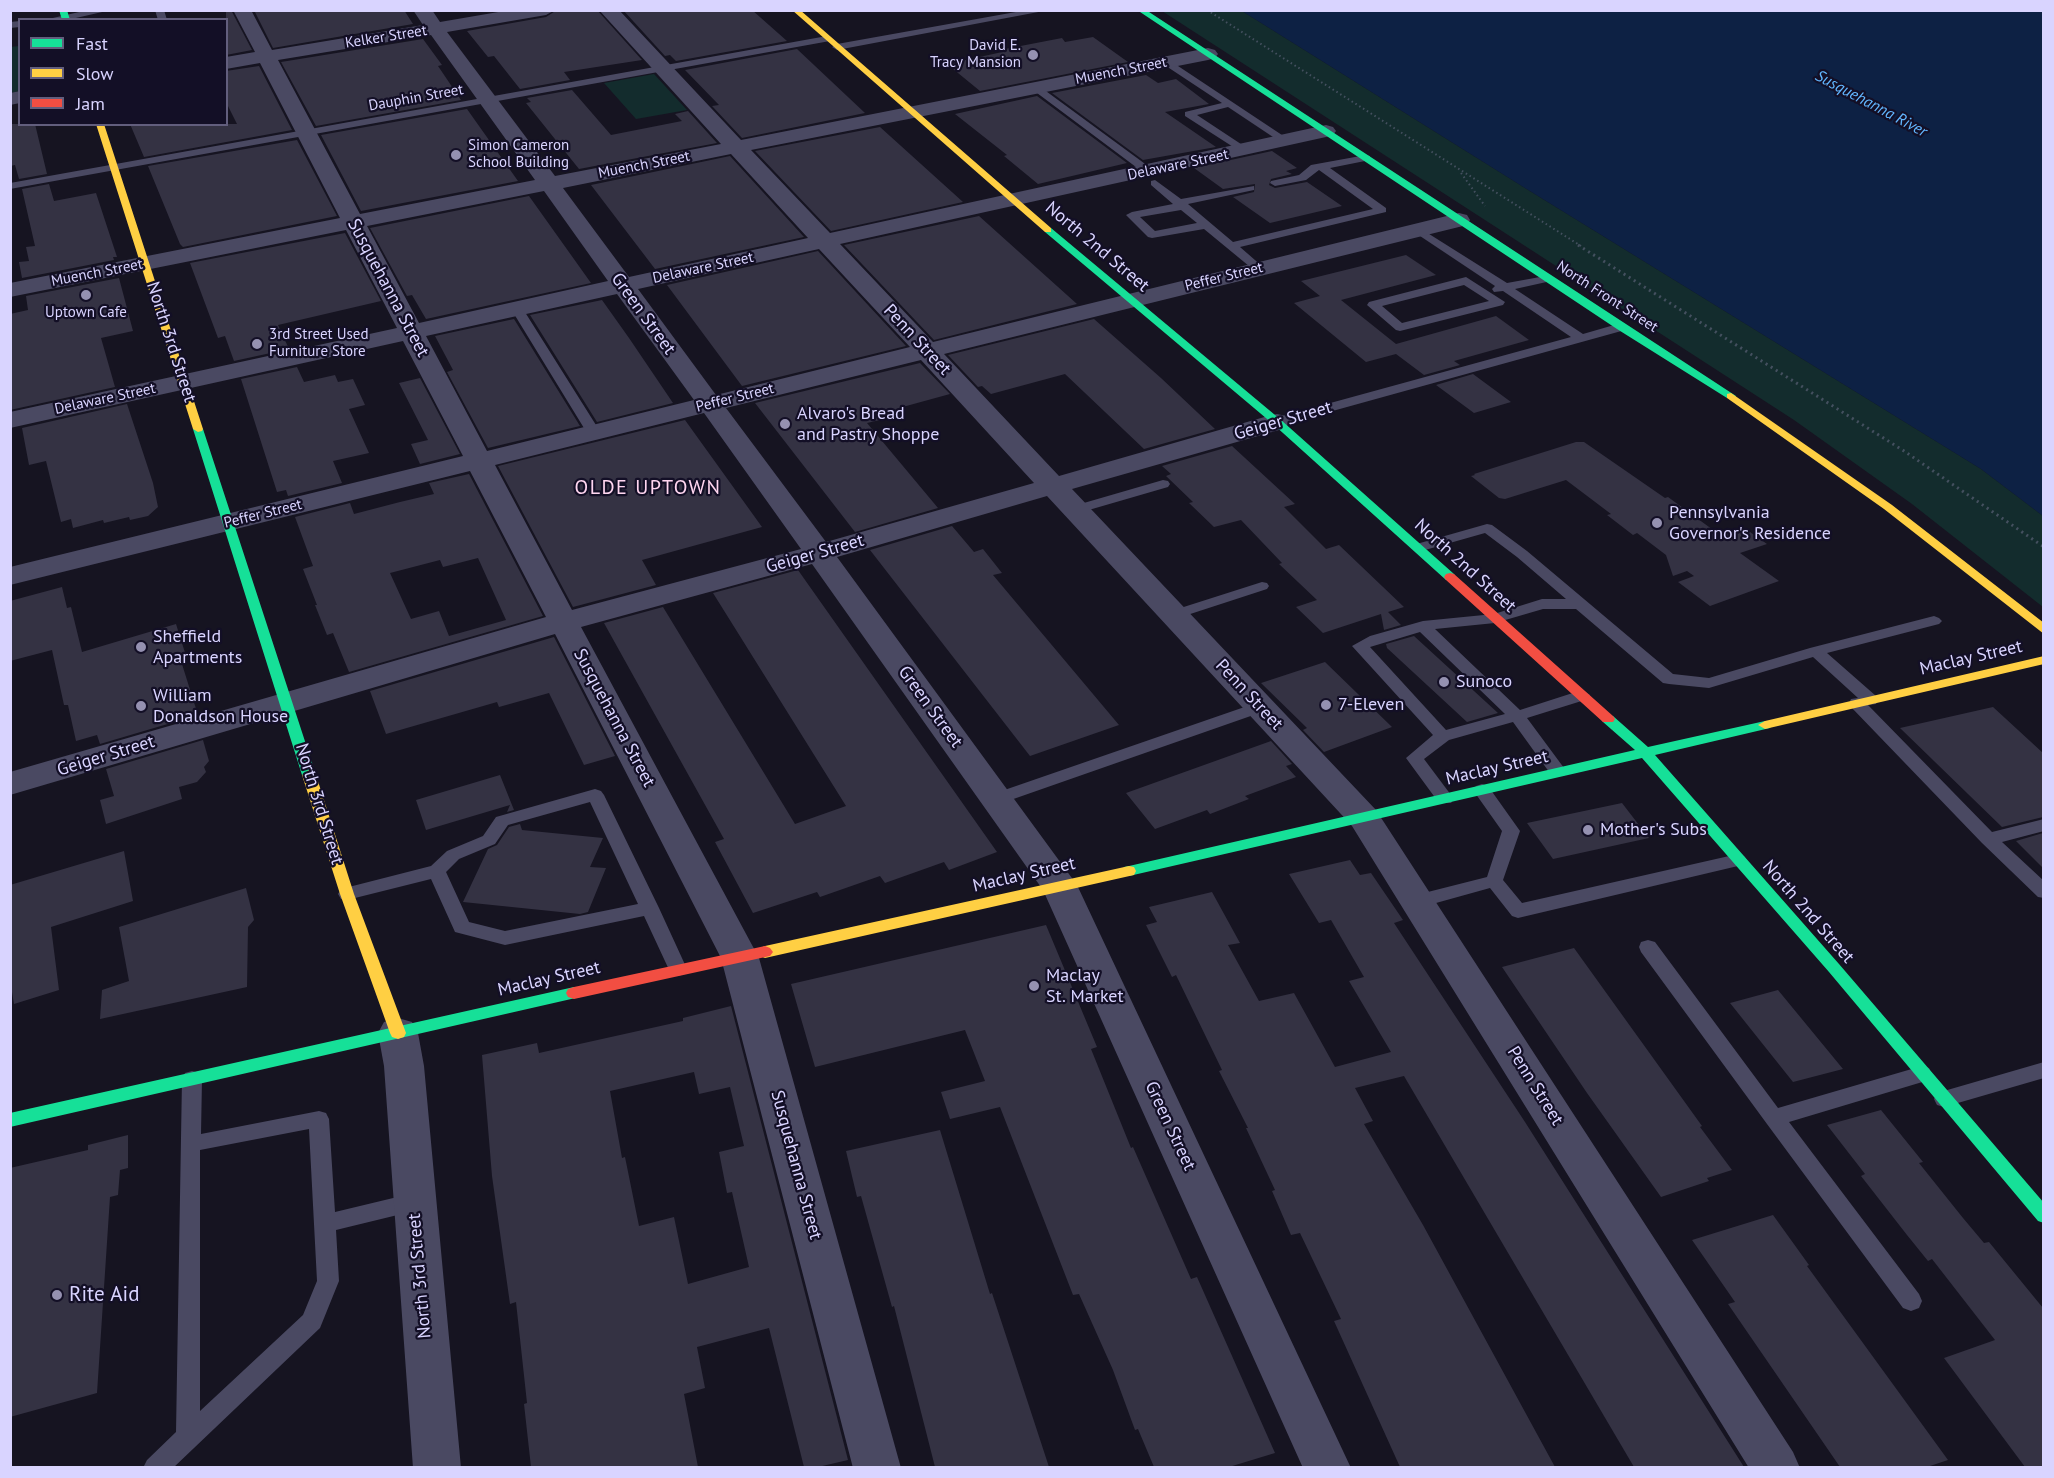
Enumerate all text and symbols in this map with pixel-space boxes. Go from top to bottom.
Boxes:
legend [18,18,228,126]
street label: Kelker Street [344,22,428,52]
text: Fast [76,32,108,55]
place label: David E. Tracy Mansion [930,37,1021,72]
marker: David E. Tracy Mansion [1026,48,1040,62]
street label: Muench Street [1074,53,1168,89]
text: Slow [76,62,114,85]
water label: Susquehanna River [1812,66,1930,142]
street label: Dauphin Street [367,81,465,115]
text: Jam [76,92,105,115]
place label: Simon Cameron School Building [468,137,569,172]
street label: Delaware Street [1126,146,1230,184]
street label: Muench Street [597,147,691,183]
marker: Simon Cameron School Building [449,148,463,162]
street label: North 2nd Street [1041,197,1153,297]
street label: Susquehanna Street [342,215,434,361]
street label: Delaware Street [651,249,755,287]
street label: Muench Street [50,255,144,291]
street label: North Front Street [1553,257,1661,337]
street label: Peffer Street [1183,259,1265,295]
street label: Green Street [606,269,680,359]
street label: North 3rd Street [141,279,201,405]
marker: Uptown Cafe [79,288,93,302]
street label: Penn Street [879,300,955,380]
place label: Uptown Cafe [45,304,127,322]
place label: 3rd Street Used Furniture Store [269,326,368,361]
marker: 3rd Street Used Furniture Store [250,337,264,351]
street label: Delaware Street [53,380,157,418]
street label: Peffer Street [694,380,776,416]
street label: Geiger Street [1232,397,1334,445]
place label: Alvaro's Bread and Pastry Shoppe [797,403,939,446]
marker: Alvaro's Bread and Pastry Shoppe [778,417,792,431]
district label: OLDE UPTOWN [575,476,721,500]
street label: Peffer Street [222,496,304,532]
place label: Pennsylvania Governor's Residence [1669,502,1831,544]
street label: North 2nd Street [1410,515,1520,617]
marker: Pennsylvania Governor's Residence [1650,516,1664,530]
street label: Geiger Street [764,530,866,578]
place label: Sheffield Apartments [153,626,242,668]
street label: Maclay Street [1918,636,2024,680]
marker: Sheffield Apartments [134,640,148,654]
street label: Susquehanna Street [568,645,660,791]
street label: Penn Street [1211,655,1287,735]
street label: Green Street [893,662,967,752]
place label: Sunoco [1456,671,1512,693]
marker: Sunoco [1437,675,1451,689]
place label: William Donaldson House [153,685,288,728]
place label: 7-Eleven [1338,694,1404,716]
marker: 7-Eleven [1319,698,1333,712]
marker: William Donaldson House [134,699,148,713]
street label: Geiger Street [55,731,157,781]
street label: North 3rd Street [290,741,348,867]
street label: Maclay Street [1444,746,1550,790]
place label: Mother's Subs [1600,819,1707,841]
marker: Mother's Subs [1581,823,1595,837]
street label: Maclay Street [971,853,1077,897]
street label: North 2nd Street [1757,856,1859,968]
street label: Maclay Street [496,957,602,1001]
place label: Maclay St. Market [1046,965,1124,1008]
marker: Maclay St. Market [1027,979,1041,993]
street label: Penn Street [1502,1043,1568,1129]
street label: Green Street [1140,1078,1200,1174]
street label: Susquehanna Street [766,1088,826,1242]
street label: North 3rd Street [404,1213,436,1339]
place label: Rite Aid [69,1282,139,1308]
marker: Rite Aid [50,1288,64,1302]

